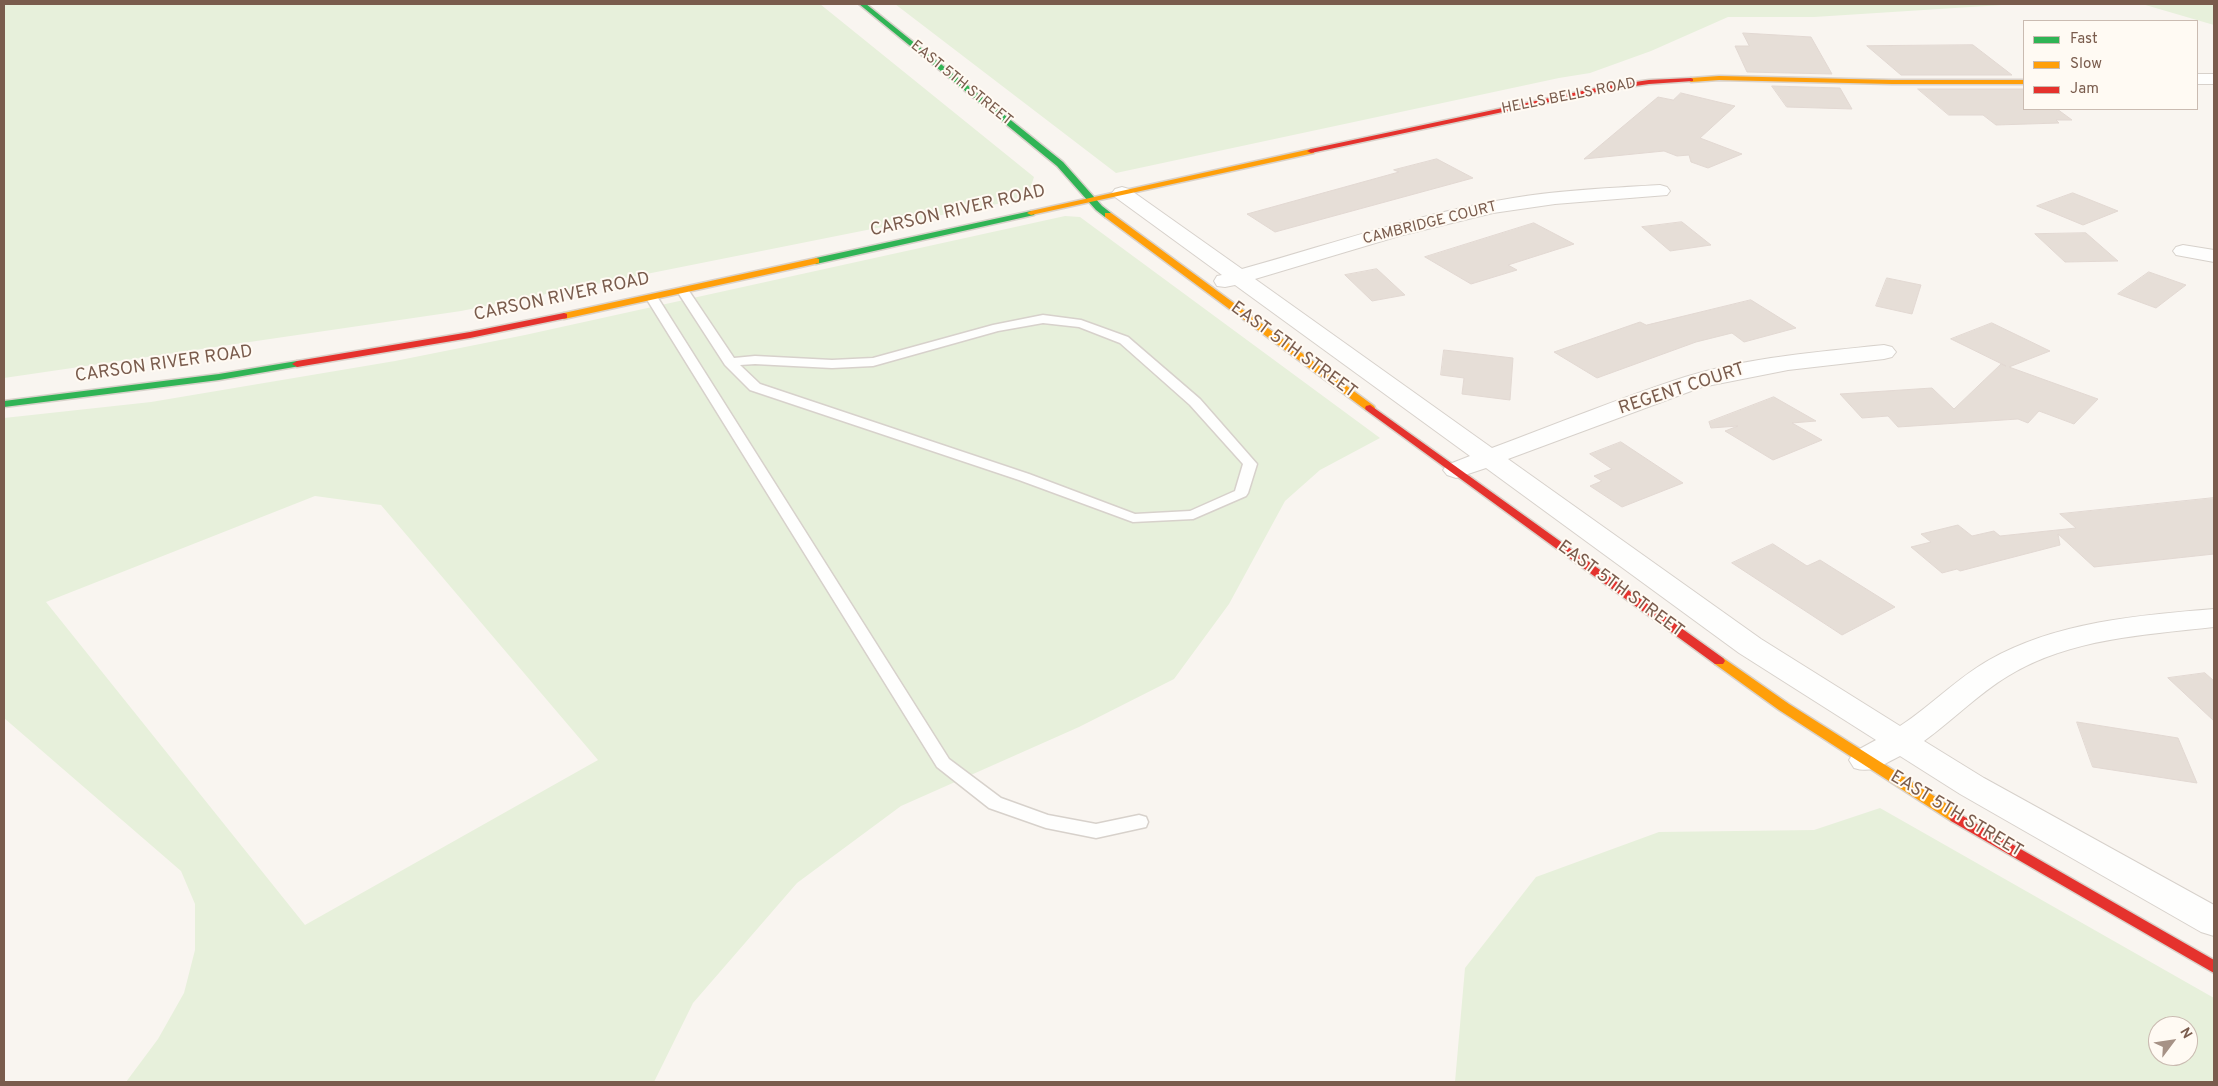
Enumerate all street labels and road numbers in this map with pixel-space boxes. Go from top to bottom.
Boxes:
street label: EAST 5TH STREET [907,37,1015,131]
street label: HELLS BELLS ROAD [1500,75,1638,119]
street label: CARSON RIVER ROAD [868,181,1048,243]
street label: CAMBRIDGE COURT [1361,199,1499,249]
street label: CARSON RIVER ROAD [472,269,652,327]
street label: EAST 5TH STREET [1226,298,1360,404]
street label: CARSON RIVER ROAD [74,342,254,388]
street label: REGENT COURT [1616,359,1748,421]
street label: EAST 5TH STREET [1553,537,1687,643]
street label: EAST 5TH STREET [1886,767,2026,863]

